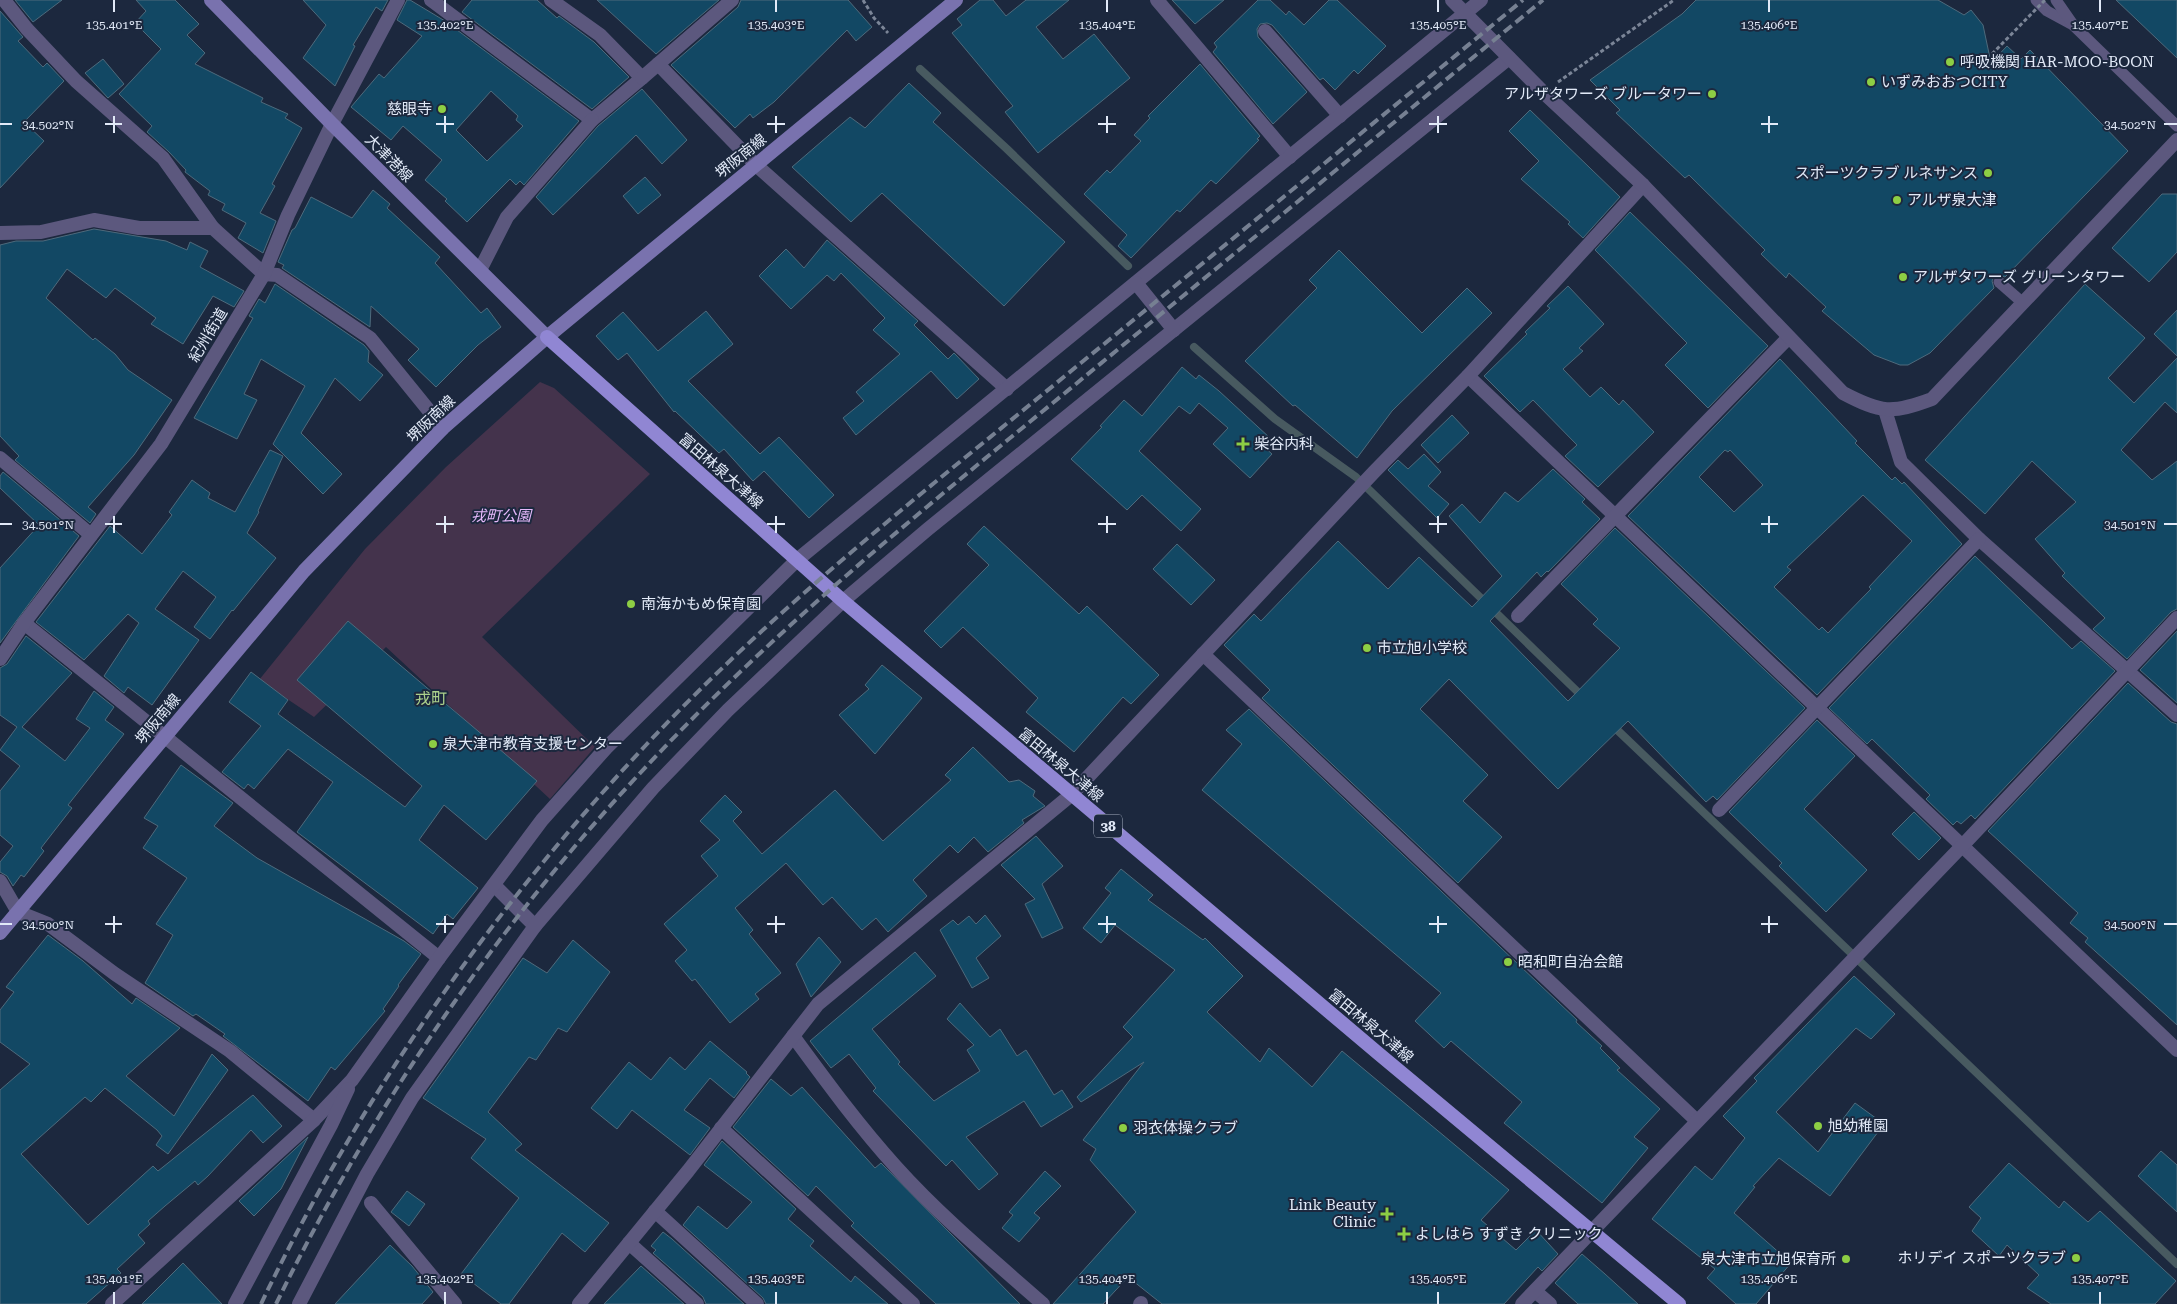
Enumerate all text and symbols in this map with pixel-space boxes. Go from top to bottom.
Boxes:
text: 135.401°E [86,18,142,32]
text: 135.402°E [417,18,473,32]
text: 135.403°E [748,18,804,32]
text: 135.404°E [1079,18,1135,32]
text: 135.405°E [1410,18,1466,32]
text: 135.406°E [1741,18,1797,32]
text: 135.407°E [2072,18,2128,32]
place label: 呼吸機関 HAR-MOO-BOON [1960,53,2154,71]
marker: 呼吸機関 HAR-MOO-BOON [1944,56,1956,68]
place label: いずみおおつCITY [1881,73,2009,91]
marker: いずみおおつCITY [1865,76,1877,88]
place label: アルザタワーズ ブルータワー [1504,85,1702,103]
marker: アルザタワーズ ブルータワー [1706,88,1718,100]
place label: 慈眼寺 [387,100,432,118]
marker: 慈眼寺 [436,103,448,115]
text: 34.502°N [22,118,74,132]
text: 34.502°N [2104,118,2156,132]
street label: 大津港線 [361,130,417,186]
street label: 堺阪南線 [712,130,770,182]
place label: スポーツクラブ ルネサンス [1795,164,1978,182]
marker: スポーツクラブ ルネサンス [1982,167,1994,179]
place label: アルザ泉大津 [1907,191,1997,209]
marker: アルザ泉大津 [1891,194,1903,206]
place label: アルザタワーズ グリーンタワー [1913,268,2125,286]
marker: アルザタワーズ グリーンタワー [1897,271,1909,283]
street label: 紀州街道 [185,305,231,365]
street label: 堺阪南線 [403,392,459,446]
street label: 富田林泉大津線 [675,430,767,512]
place label: 柴谷内科 [1254,435,1314,453]
marker: 柴谷内科 [1236,437,1250,451]
park label: 戎町公園 [471,507,533,525]
text: 34.501°N [22,518,74,532]
text: 34.501°N [2104,518,2156,532]
place label: 南海かもめ保育園 [641,595,761,613]
marker: 南海かもめ保育園 [625,598,637,610]
place label: 市立旭小学校 [1377,639,1467,657]
marker: 市立旭小学校 [1361,642,1373,654]
district label: 戎町 [415,689,447,708]
street label: 堺阪南線 [132,690,184,748]
street label: 富田林泉大津線 [1015,724,1107,806]
place label: 泉大津市教育支援センター [443,735,623,753]
marker: 泉大津市教育支援センター [427,738,439,750]
road number: 38 [1094,814,1122,838]
text: 34.500°N [22,918,74,932]
text: 34.500°N [2104,918,2156,932]
place label: 昭和町自治会館 [1518,953,1623,971]
marker: 昭和町自治会館 [1502,956,1514,968]
street label: 富田林泉大津線 [1325,985,1417,1067]
place label: 旭幼稚園 [1828,1117,1888,1135]
place label: 羽衣体操クラブ [1133,1119,1238,1137]
marker: 旭幼稚園 [1812,1120,1824,1132]
marker: 羽衣体操クラブ [1117,1122,1129,1134]
place label: Link Beauty Clinic [1289,1196,1376,1231]
marker: Link Beauty Clinic [1380,1207,1394,1221]
place label: よしはら すずき クリニック [1415,1225,1603,1243]
marker: よしはら すずき クリニック [1397,1227,1411,1241]
place label: ホリデイ スポーツクラブ [1898,1249,2066,1267]
place label: 泉大津市立旭保育所 [1701,1250,1836,1268]
marker: ホリデイ スポーツクラブ [2070,1252,2082,1264]
marker: 泉大津市立旭保育所 [1840,1253,1852,1265]
text: 135.401°E [86,1272,142,1286]
text: 135.402°E [417,1272,473,1286]
text: 135.403°E [748,1272,804,1286]
text: 135.404°E [1079,1272,1135,1286]
text: 135.405°E [1410,1272,1466,1286]
text: 135.406°E [1741,1272,1797,1286]
text: 135.407°E [2072,1272,2128,1286]

